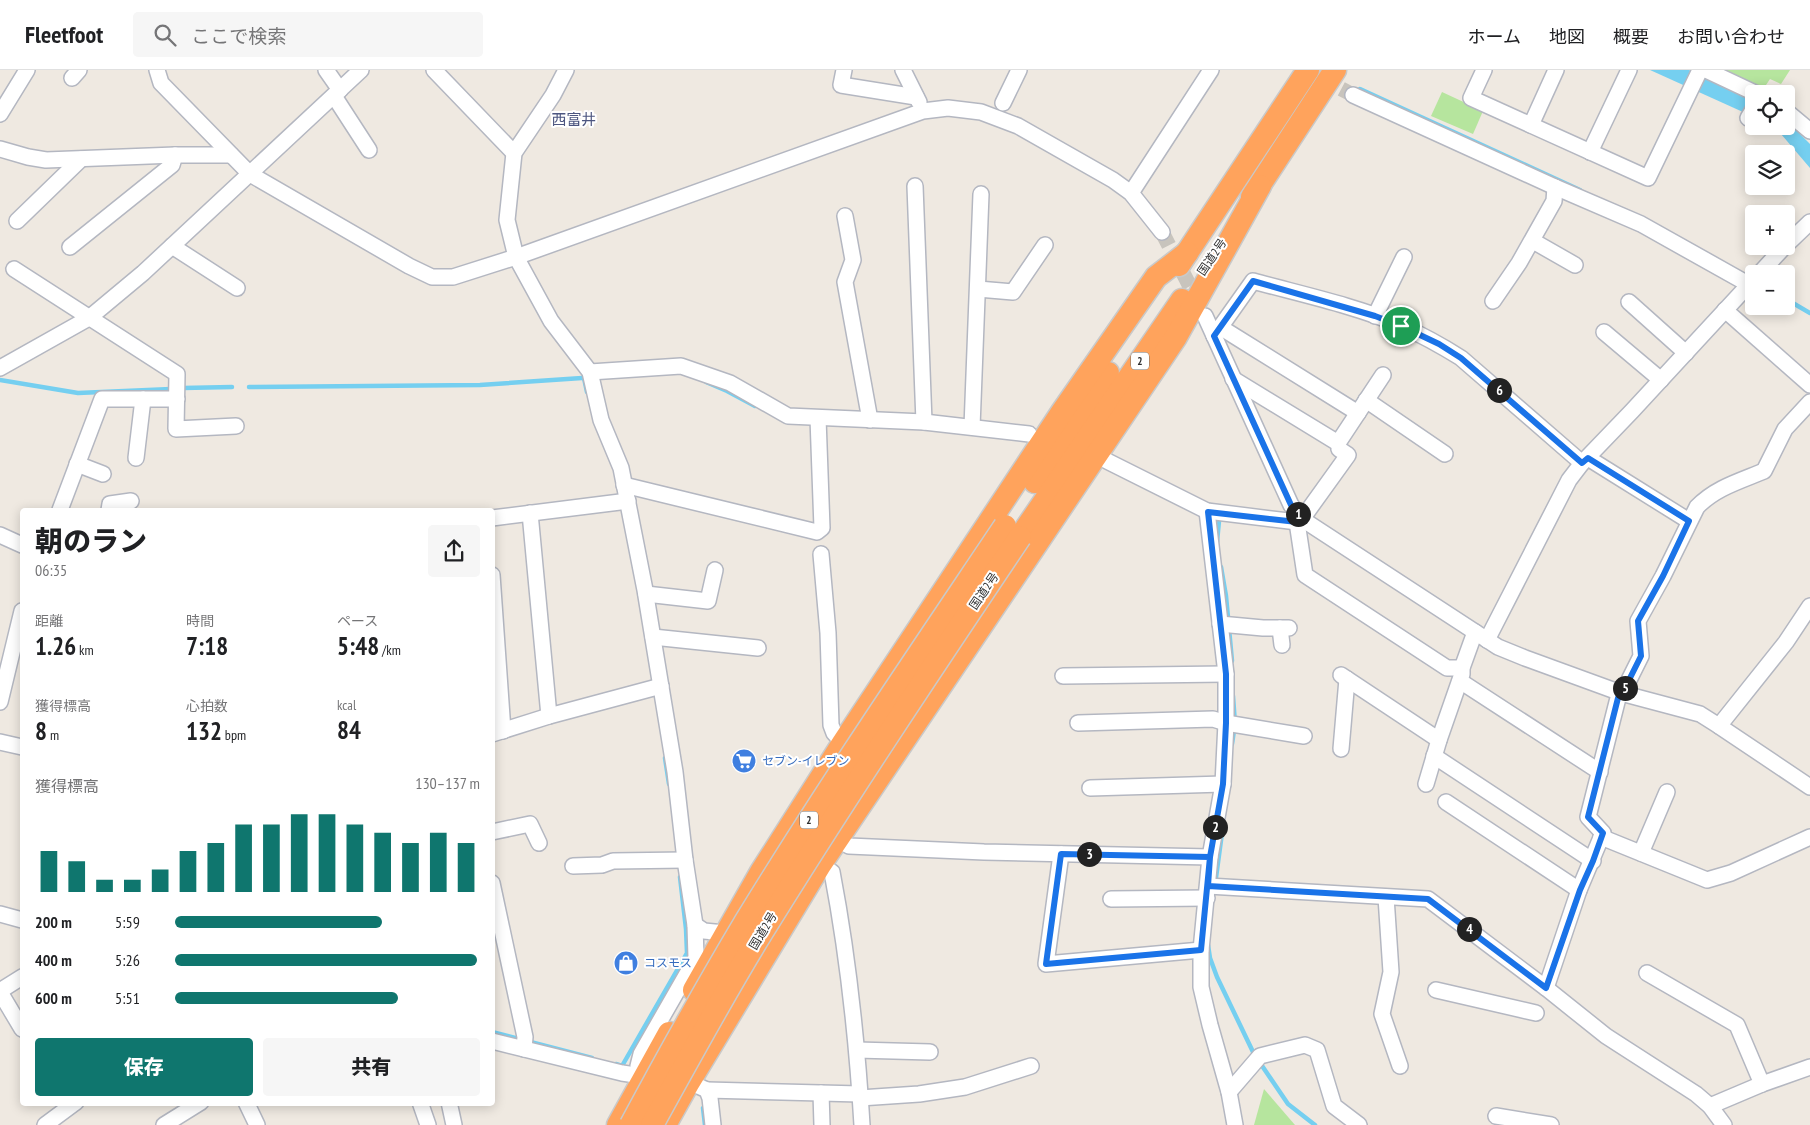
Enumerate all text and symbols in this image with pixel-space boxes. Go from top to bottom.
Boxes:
search box [133,12,483,57]
text: Fleetfoot [25,19,103,50]
icon: search [151,21,179,49]
text: ここで検索 [191,24,286,48]
text: ホーム [1468,25,1521,48]
text: 地図 [1549,25,1585,48]
text: 概要 [1613,25,1649,48]
text: お問い合わせ [1677,25,1785,48]
map controls [1745,85,1795,315]
button: locate [1745,85,1795,135]
district label: 西富井 [551,110,597,129]
button: layers [1745,145,1795,195]
button: + [1745,205,1795,255]
street label: 国道2号 [1194,235,1229,278]
button: − [1745,265,1795,315]
pin [1380,305,1422,347]
icon: arrive [1387,312,1415,340]
road number: 2 [1131,352,1149,370]
pin: 6 [1486,378,1512,402]
text: 6 [1496,381,1503,399]
pin: 1 [1286,502,1310,526]
text: 1 [1295,505,1302,523]
text: 朝のラン [35,522,147,559]
button: share [428,525,480,577]
text: 06:35 [35,560,67,580]
street label: 国道2号 [966,569,1001,612]
text: 距離 [35,612,63,630]
text: 時間 [186,612,214,630]
text: ペース [337,612,378,630]
text: 1.26 [35,630,76,662]
text: 7:18 [186,630,228,662]
text: 5:48 [337,630,379,662]
text: km [76,641,94,659]
text: /km [379,641,401,659]
pin: 5 [1612,676,1638,700]
text: 5 [1622,679,1629,697]
text: kcal [337,696,356,714]
text: 獲得標高 [35,697,91,715]
text: 心拍数 [186,697,228,715]
text: 84 [337,714,361,746]
text: 8 [35,715,47,747]
text: 132 [186,715,222,747]
text: m [47,726,59,744]
text: bpm [222,726,246,744]
supermarket icon: セブン-イレブン [731,748,757,774]
place label: セブン-イレブン [762,753,850,768]
text: 130–137 m [415,773,480,793]
text: 獲得標高 [35,776,99,796]
road number: 2 [800,812,818,828]
pin: 2 [1202,814,1228,840]
text: 2 [1212,818,1219,836]
pin: 3 [1076,842,1102,866]
text: 3 [1086,845,1093,863]
street label: 国道2号 [745,909,780,952]
text: 200 m [35,912,72,932]
text: 5:59 [115,912,140,932]
pin: 4 [1456,916,1482,942]
text: 4 [1466,920,1473,938]
text: 400 m [35,950,72,970]
text: 5:26 [115,950,140,970]
shop icon: コスモス [613,950,639,976]
place label: コスモス [644,955,692,970]
text: 600 m [35,988,72,1008]
text: 5:51 [115,988,140,1008]
button: 保存 [35,1038,253,1096]
button: 共有 [263,1038,480,1096]

